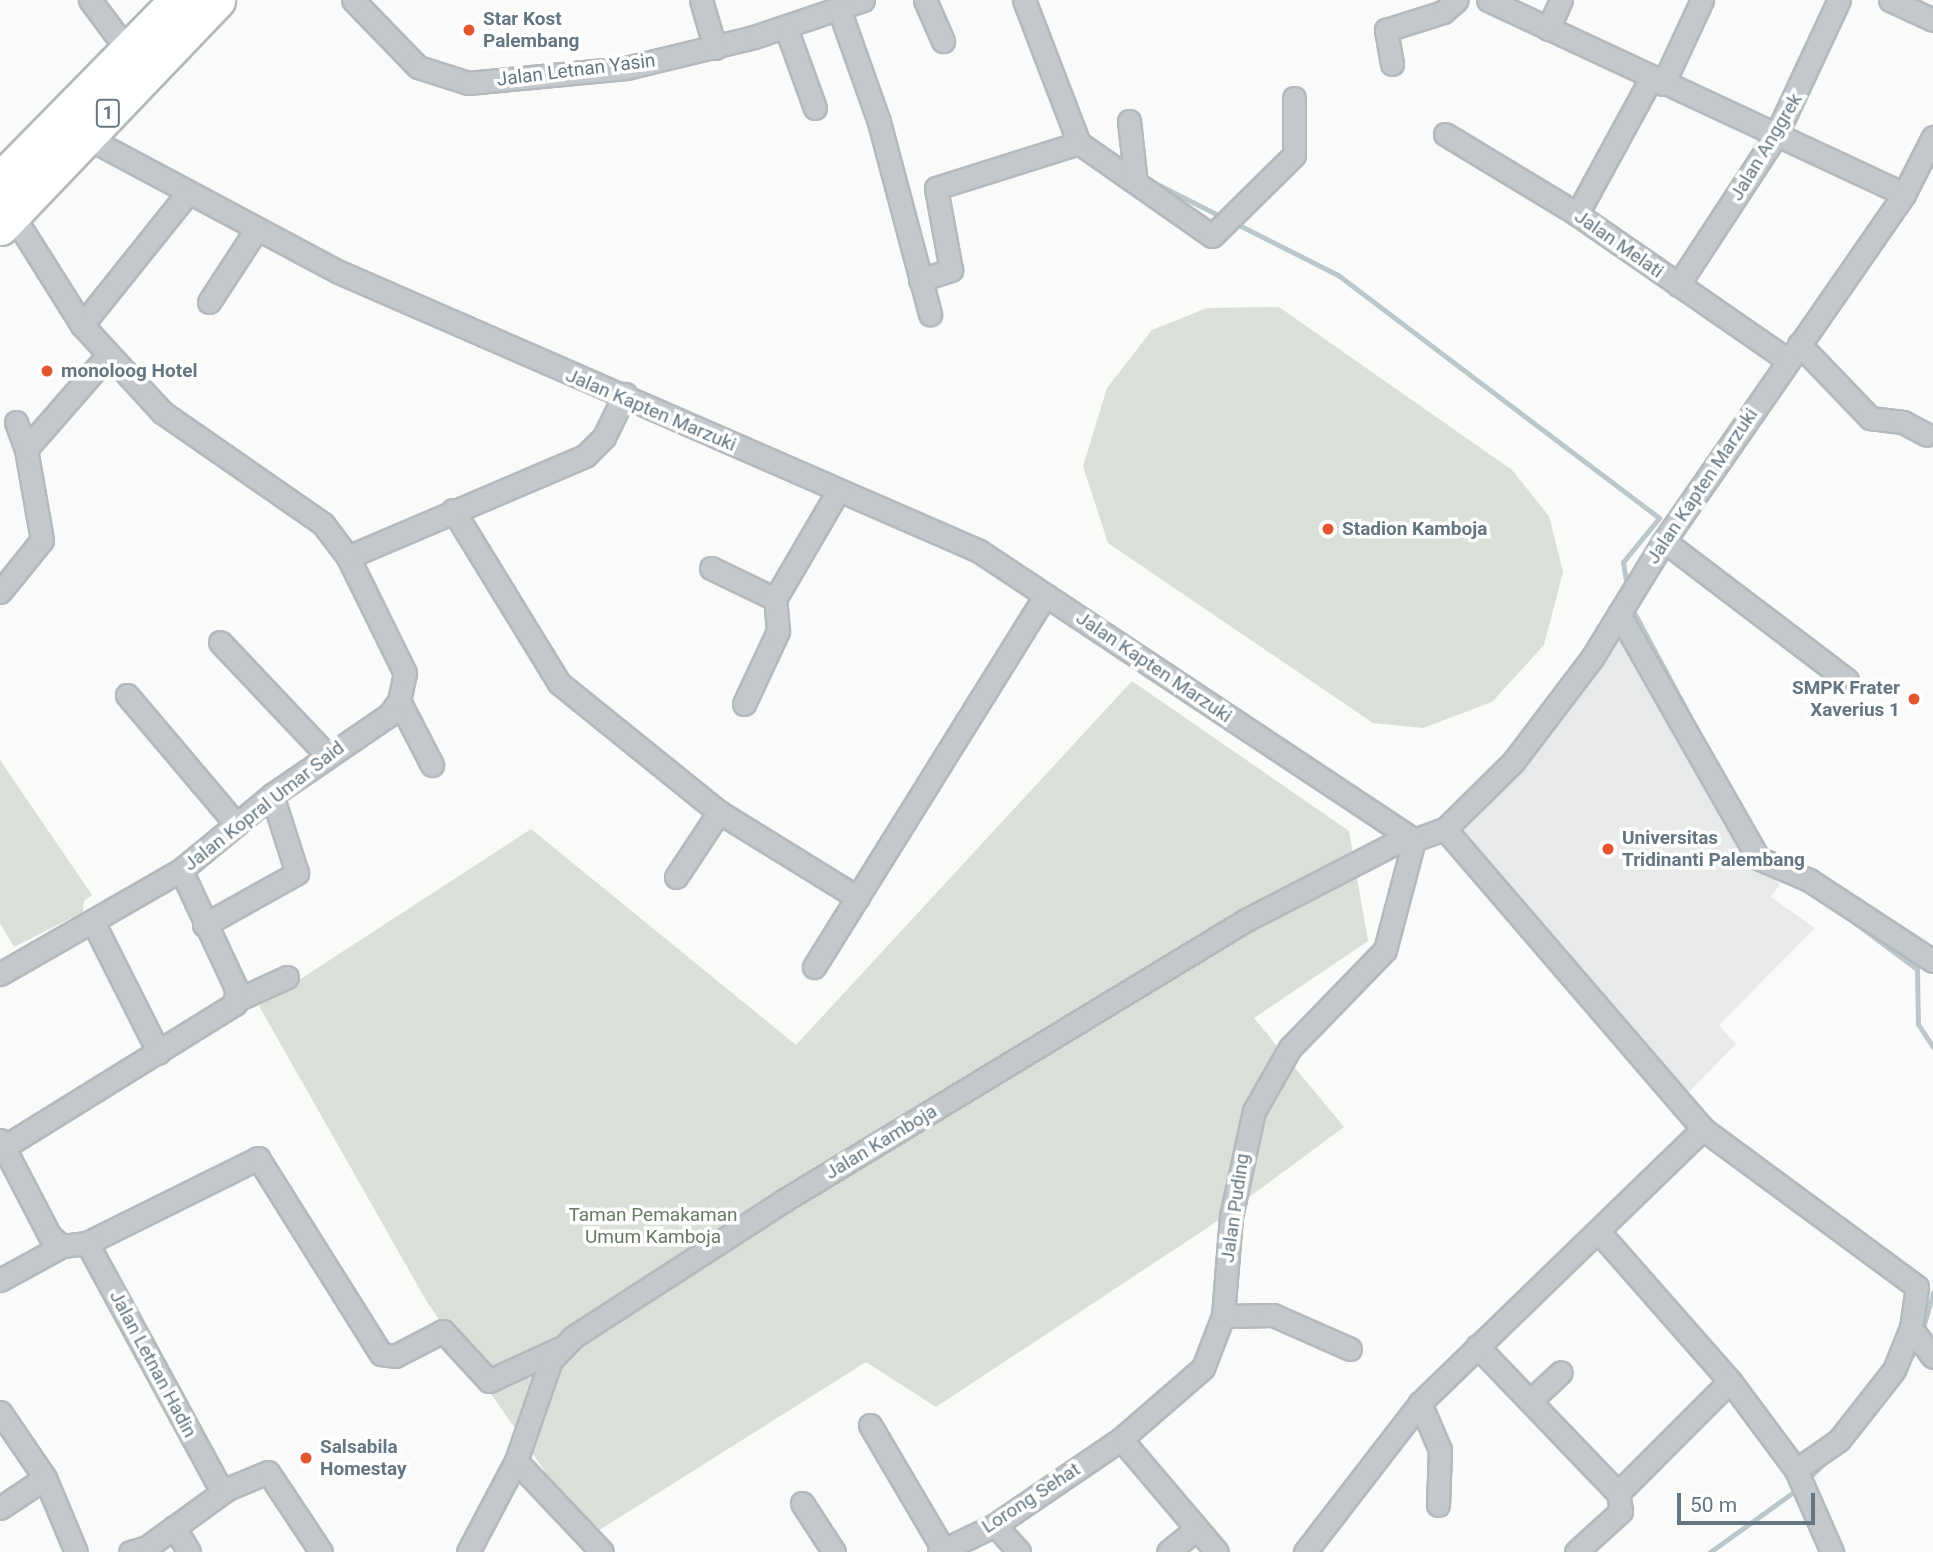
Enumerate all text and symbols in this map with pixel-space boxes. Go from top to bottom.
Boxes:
place label: Star Kost Palembang [483,8,579,52]
marker: Star Kost Palembang [461,22,477,38]
street label: Jalan Letnan Yasin [495,49,657,91]
street label: Jalan Anggrek [1725,89,1807,205]
road number: 1 [96,98,120,128]
street label: Jalan Melati [1570,205,1668,283]
place label: monoloog Hotel [61,360,197,382]
marker: monoloog Hotel [39,363,55,379]
street label: Jalan Kapten Marzuki [562,364,740,456]
street label: Jalan Kapten Marzuki [1641,404,1763,568]
place label: Stadion Kamboja [1342,518,1487,540]
marker: Stadion Kamboja [1320,521,1336,537]
street label: Jalan Kapten Marzuki [1072,606,1236,728]
place label: SMPK Frater Xaverius 1 [1792,677,1900,721]
marker: SMPK Frater Xaverius 1 [1906,691,1922,707]
street label: Jalan Kopral Umar Said [179,736,349,876]
place label: Universitas Tridinanti Palembang [1622,827,1805,871]
marker: Universitas Tridinanti Palembang [1600,841,1616,857]
street label: Jalan Kamboja [821,1100,941,1184]
street label: Jalan Puding [1216,1152,1254,1264]
park label: Taman Pemakaman Umum Kamboja [568,1204,738,1248]
street label: Jalan Letnan Hadin [105,1287,201,1441]
place label: Salsabila Homestay [320,1436,407,1480]
marker: Salsabila Homestay [298,1450,314,1466]
street label: Lorong Sehat [978,1458,1084,1538]
scale bar [1681,1478,1819,1522]
text: 50 m [1690,1493,1737,1517]

